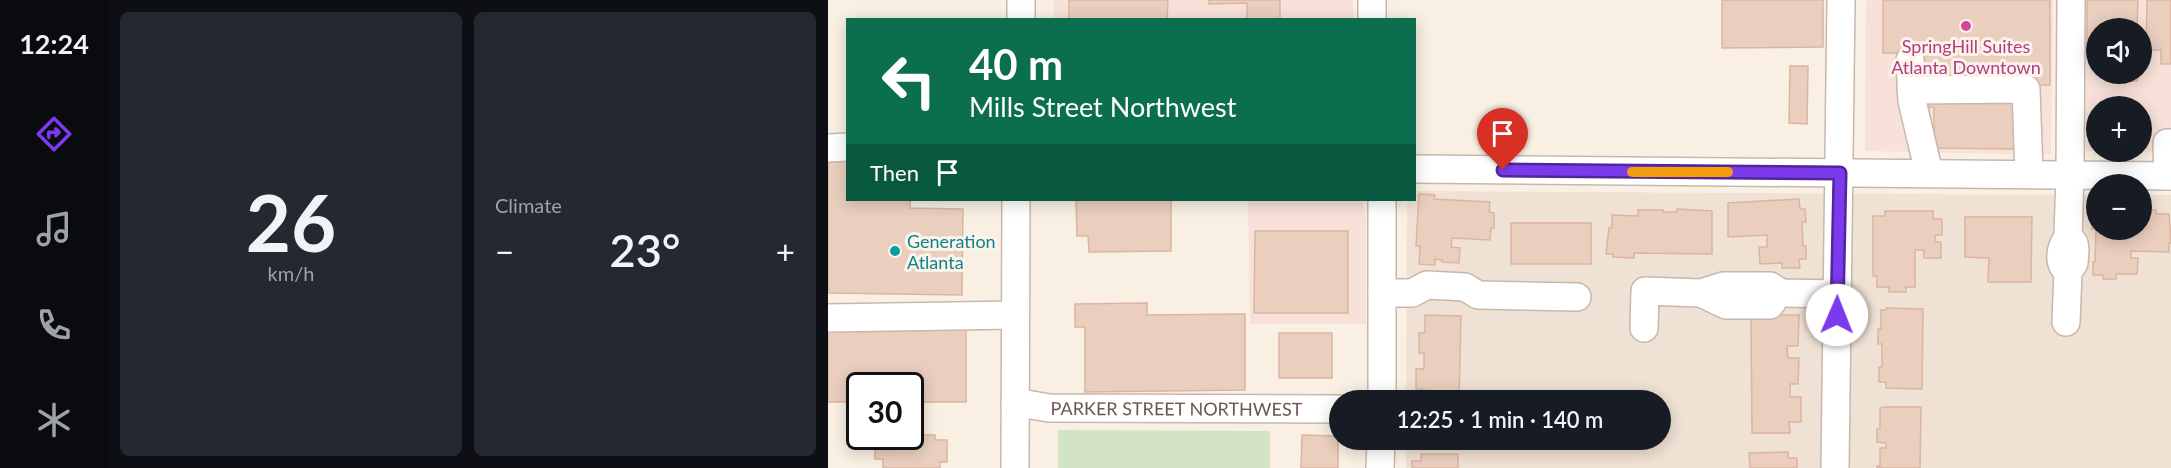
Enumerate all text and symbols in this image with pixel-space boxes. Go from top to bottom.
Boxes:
map controls [2086,18,2152,240]
button: sound [2086,18,2152,84]
marker: SpringHill Suites Atlanta Downtown [1959,19,1973,33]
text: 12:24 [19,27,89,60]
place label: SpringHill Suites Atlanta Downtown [1891,35,2041,78]
text: 40 m [969,39,1063,89]
icon: left [870,42,948,120]
text: Mills Street Northwest [969,90,1236,123]
button: + [2086,96,2152,162]
pin [1477,108,1528,170]
icon: directions [33,113,75,155]
icon: arrive [1486,117,1519,150]
icon: arrive [931,156,964,189]
text: Then [870,159,919,186]
button: − [2086,174,2152,240]
text: 26 [246,175,336,269]
text: Climate [495,193,562,217]
icon: music [33,208,75,250]
text: 23° [610,223,680,277]
place label: Generation Atlanta [907,230,996,273]
text: − [495,231,514,271]
text: + [776,231,795,271]
marker: Generation Atlanta [888,244,902,258]
text: km/h [268,261,314,285]
position arrow [1805,283,1869,347]
icon: phone [33,304,75,346]
speed limit sign: 30 [846,372,924,450]
street label: PARKER STREET NORTHWEST [1051,397,1303,420]
icon: climate [33,399,75,441]
text: 12:25 · 1 min · 140 m [1397,406,1603,433]

